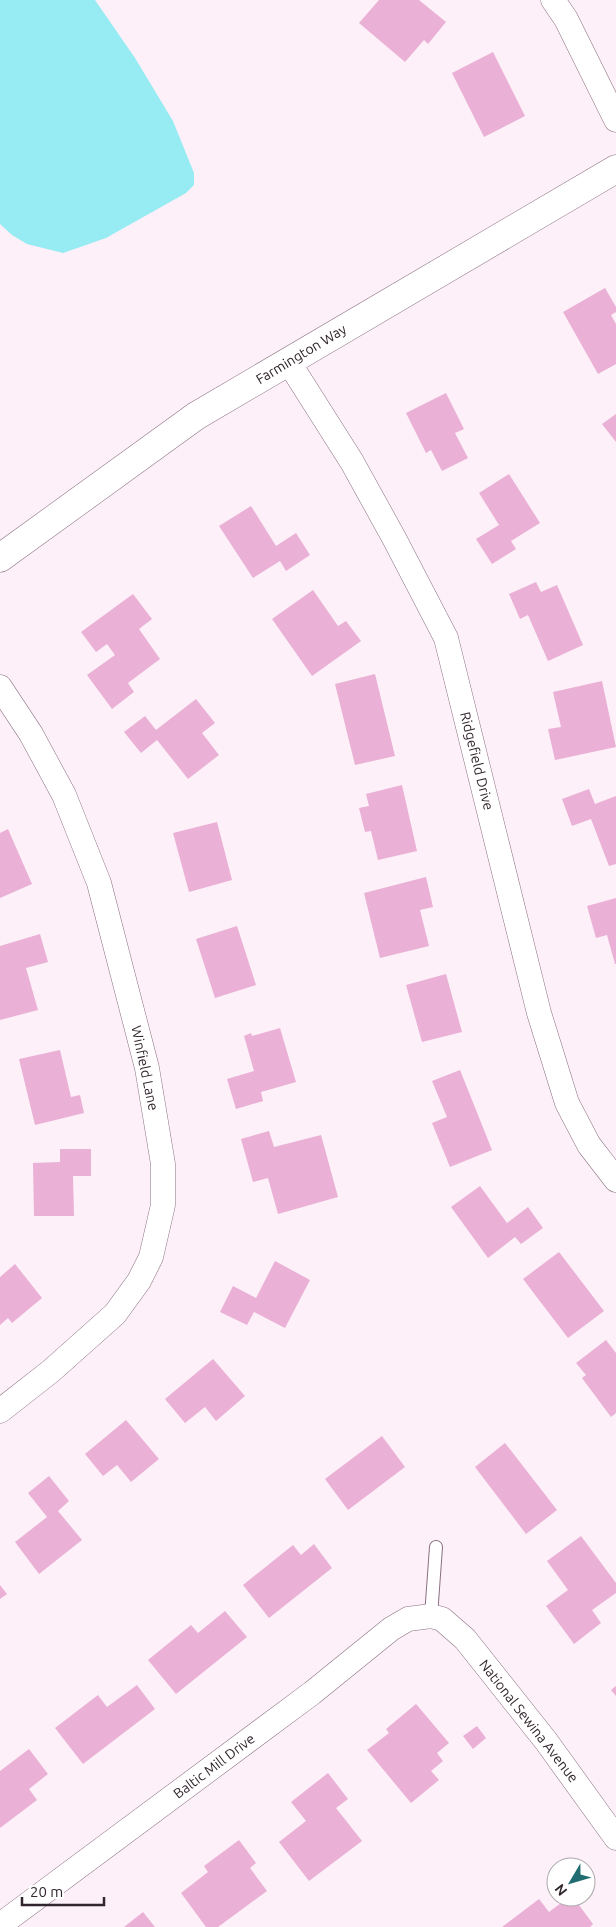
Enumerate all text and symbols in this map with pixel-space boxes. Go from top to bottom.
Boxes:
street label: Farmington Way [253,321,349,387]
street label: Ridgefield Drive [457,710,497,812]
street label: Winfield Lane [128,1024,162,1112]
street label: National Sewina Avenue [476,1656,582,1786]
street label: Baltic Mill Drive [170,1730,258,1802]
north arrow [546,1857,596,1907]
scale bar [22,1874,105,1906]
text: N [551,1881,570,1899]
text: 20 m [30,1883,63,1900]

